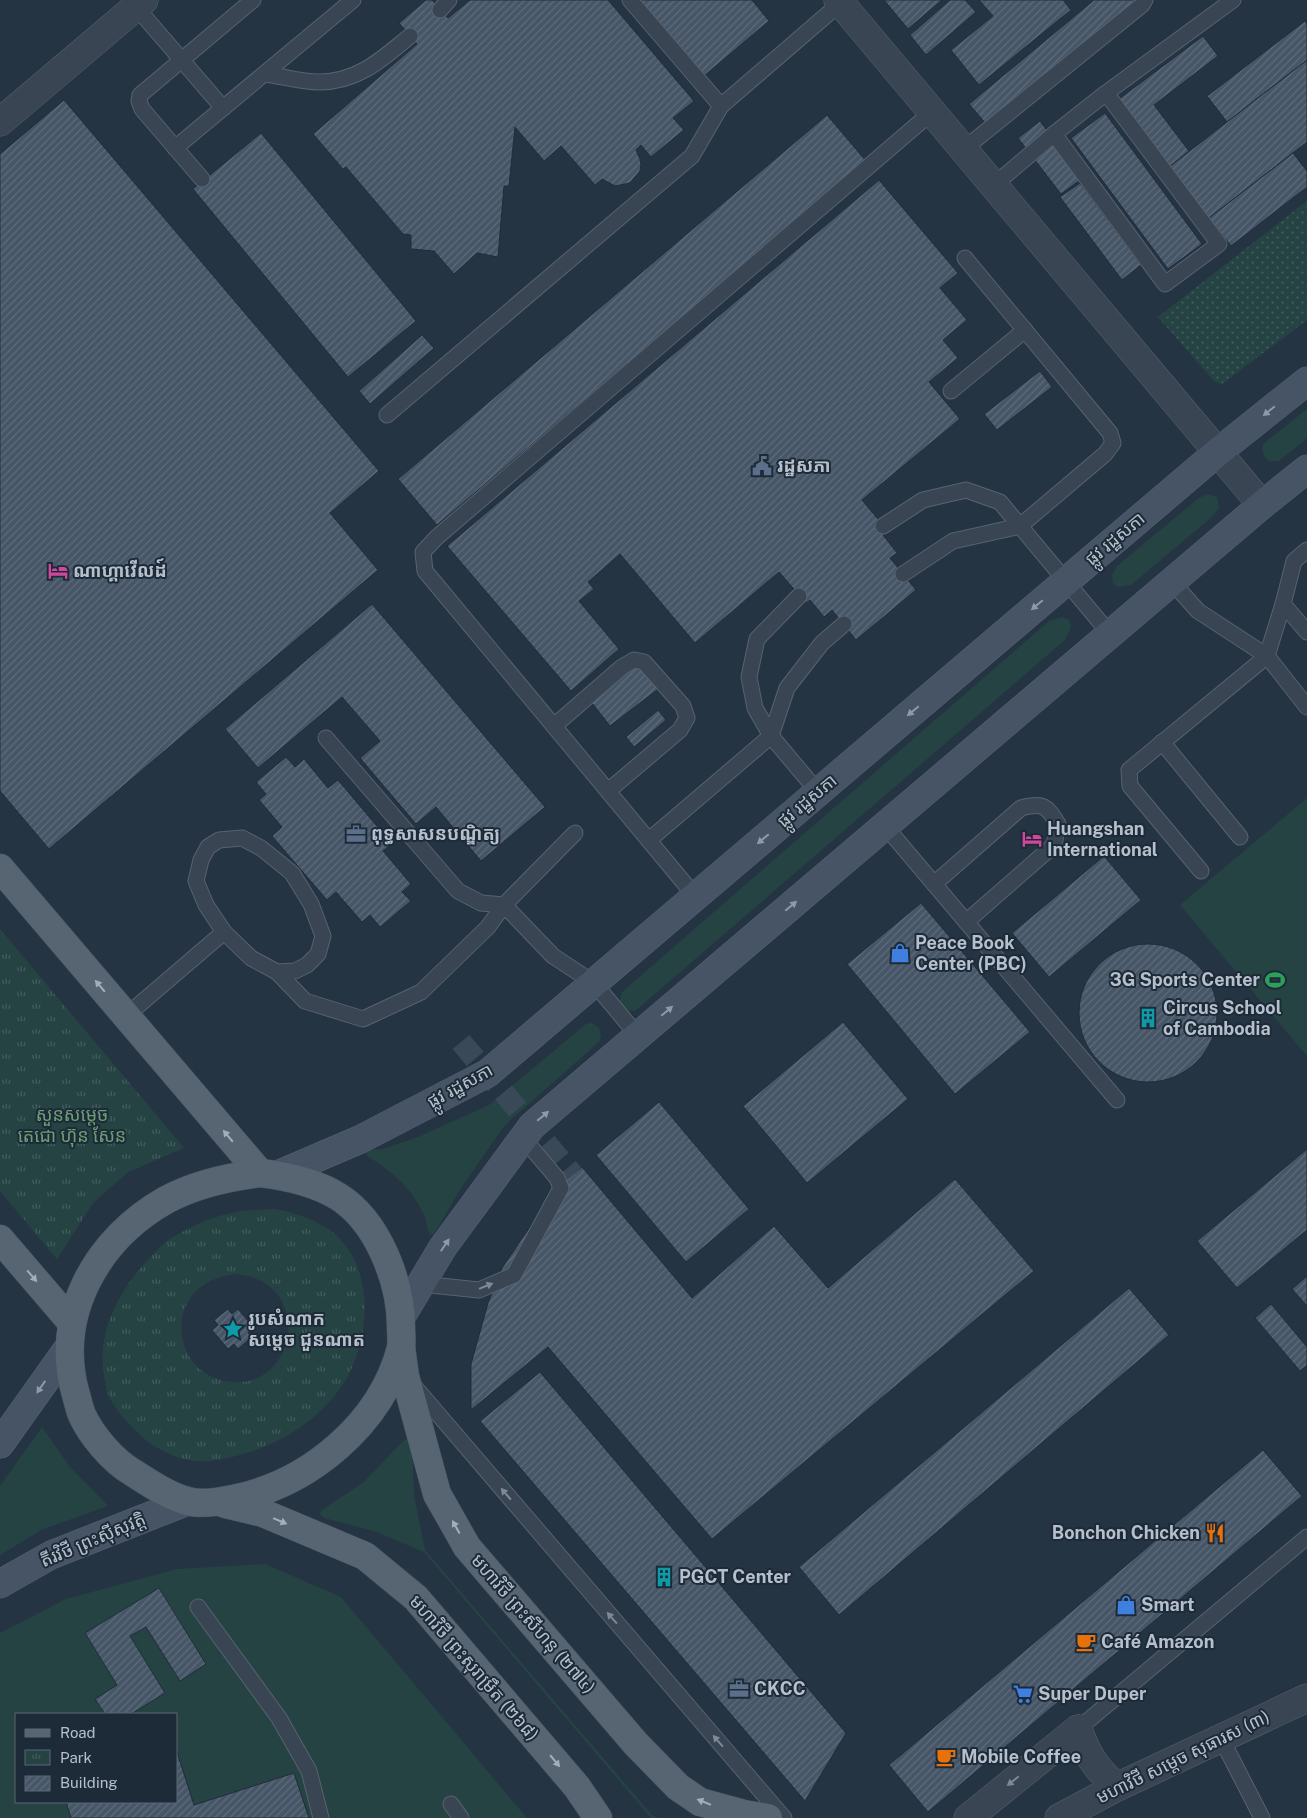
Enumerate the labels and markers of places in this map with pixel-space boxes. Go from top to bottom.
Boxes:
public building icon: រដ្ឋសភា [751,455,773,477]
place label: រដ្ឋសភា [777,455,831,477]
place label: ណាហ្គាវើលដ៍ [73,558,167,582]
hotel icon: ណាហ្គាវើលដ៍ [47,560,69,582]
place label: Huangshan International [1047,818,1158,860]
office icon: ពុទ្ធសាសនបណ្ឌិត្យ [345,823,367,845]
place label: ពុទ្ធសាសនបណ្ឌិត្យ [371,823,500,845]
hotel icon: Huangshan International [1021,828,1043,850]
place label: Peace Book Center (PBC) [915,932,1027,974]
shop icon: Peace Book Center (PBC) [889,942,911,964]
place label: 3G Sports Center [1110,969,1261,990]
sports icon: 3G Sports Center [1264,969,1286,991]
place label: Circus School of Cambodia [1163,997,1282,1039]
building icon: Circus School of Cambodia [1137,1007,1159,1029]
place label: រូបសំណាក សម្ដេច ជួនណាត [248,1308,365,1351]
place icon: រូបសំណាក សម្ដេច ជួនណាត [222,1318,244,1340]
place label: Bonchon Chicken [1052,1522,1200,1543]
restaurant icon: Bonchon Chicken [1204,1522,1226,1544]
building icon: PGCT Center [653,1566,675,1588]
place label: PGCT Center [679,1566,792,1587]
shop icon: Smart [1115,1594,1137,1616]
place label: Smart [1141,1594,1195,1615]
cafe icon: Café Amazon [1075,1631,1097,1653]
place label: Café Amazon [1101,1631,1214,1652]
office icon: CKCC [728,1678,750,1700]
place label: CKCC [754,1678,806,1699]
supermarket icon: Super Duper [1012,1683,1034,1705]
place label: Super Duper [1038,1683,1147,1704]
cafe icon: Mobile Coffee [935,1746,957,1768]
place label: Mobile Coffee [961,1746,1081,1767]

